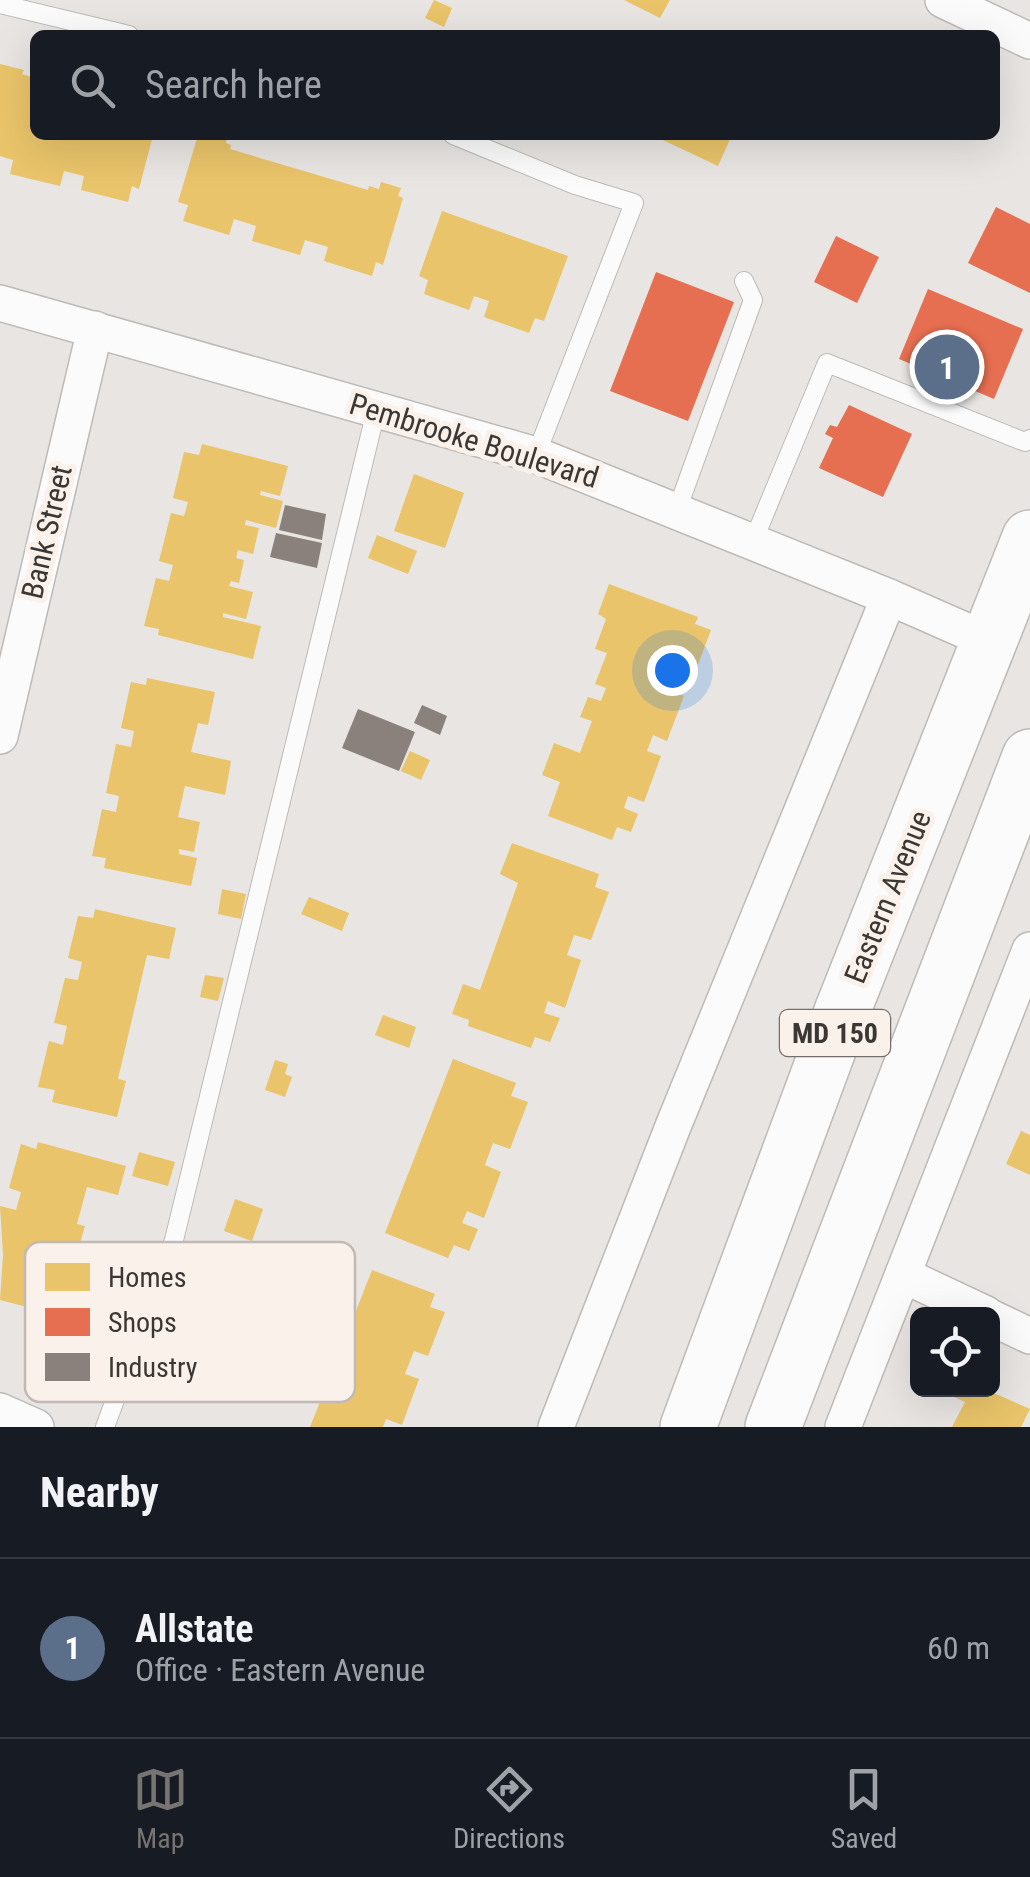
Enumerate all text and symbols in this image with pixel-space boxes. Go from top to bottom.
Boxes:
search box [30,30,1000,140]
icon: search [65,58,120,113]
text: Search here [145,63,322,107]
pin: 1 [914,330,980,404]
street label: Pembrooke Boulevard [345,386,603,495]
street label: Bank Street [14,462,79,602]
your location [647,645,698,696]
street label: Eastern Avenue [837,805,938,988]
road number: MD 150 [780,1010,890,1056]
legend [25,1242,355,1402]
text: Homes [108,1261,186,1294]
text: Shops [108,1306,177,1339]
map controls [910,1307,1000,1397]
button: locate [910,1307,1000,1397]
text: Industry [108,1351,198,1384]
text: Nearby [40,1468,159,1517]
text: Allstate [135,1607,254,1651]
text: 1 [64,1629,81,1667]
text: 60 m [927,1629,990,1667]
text: Office · Eastern Avenue [135,1651,425,1689]
tab: Map [133,1762,188,1855]
tab: Directions [453,1762,565,1855]
tab: Saved [831,1762,897,1855]

